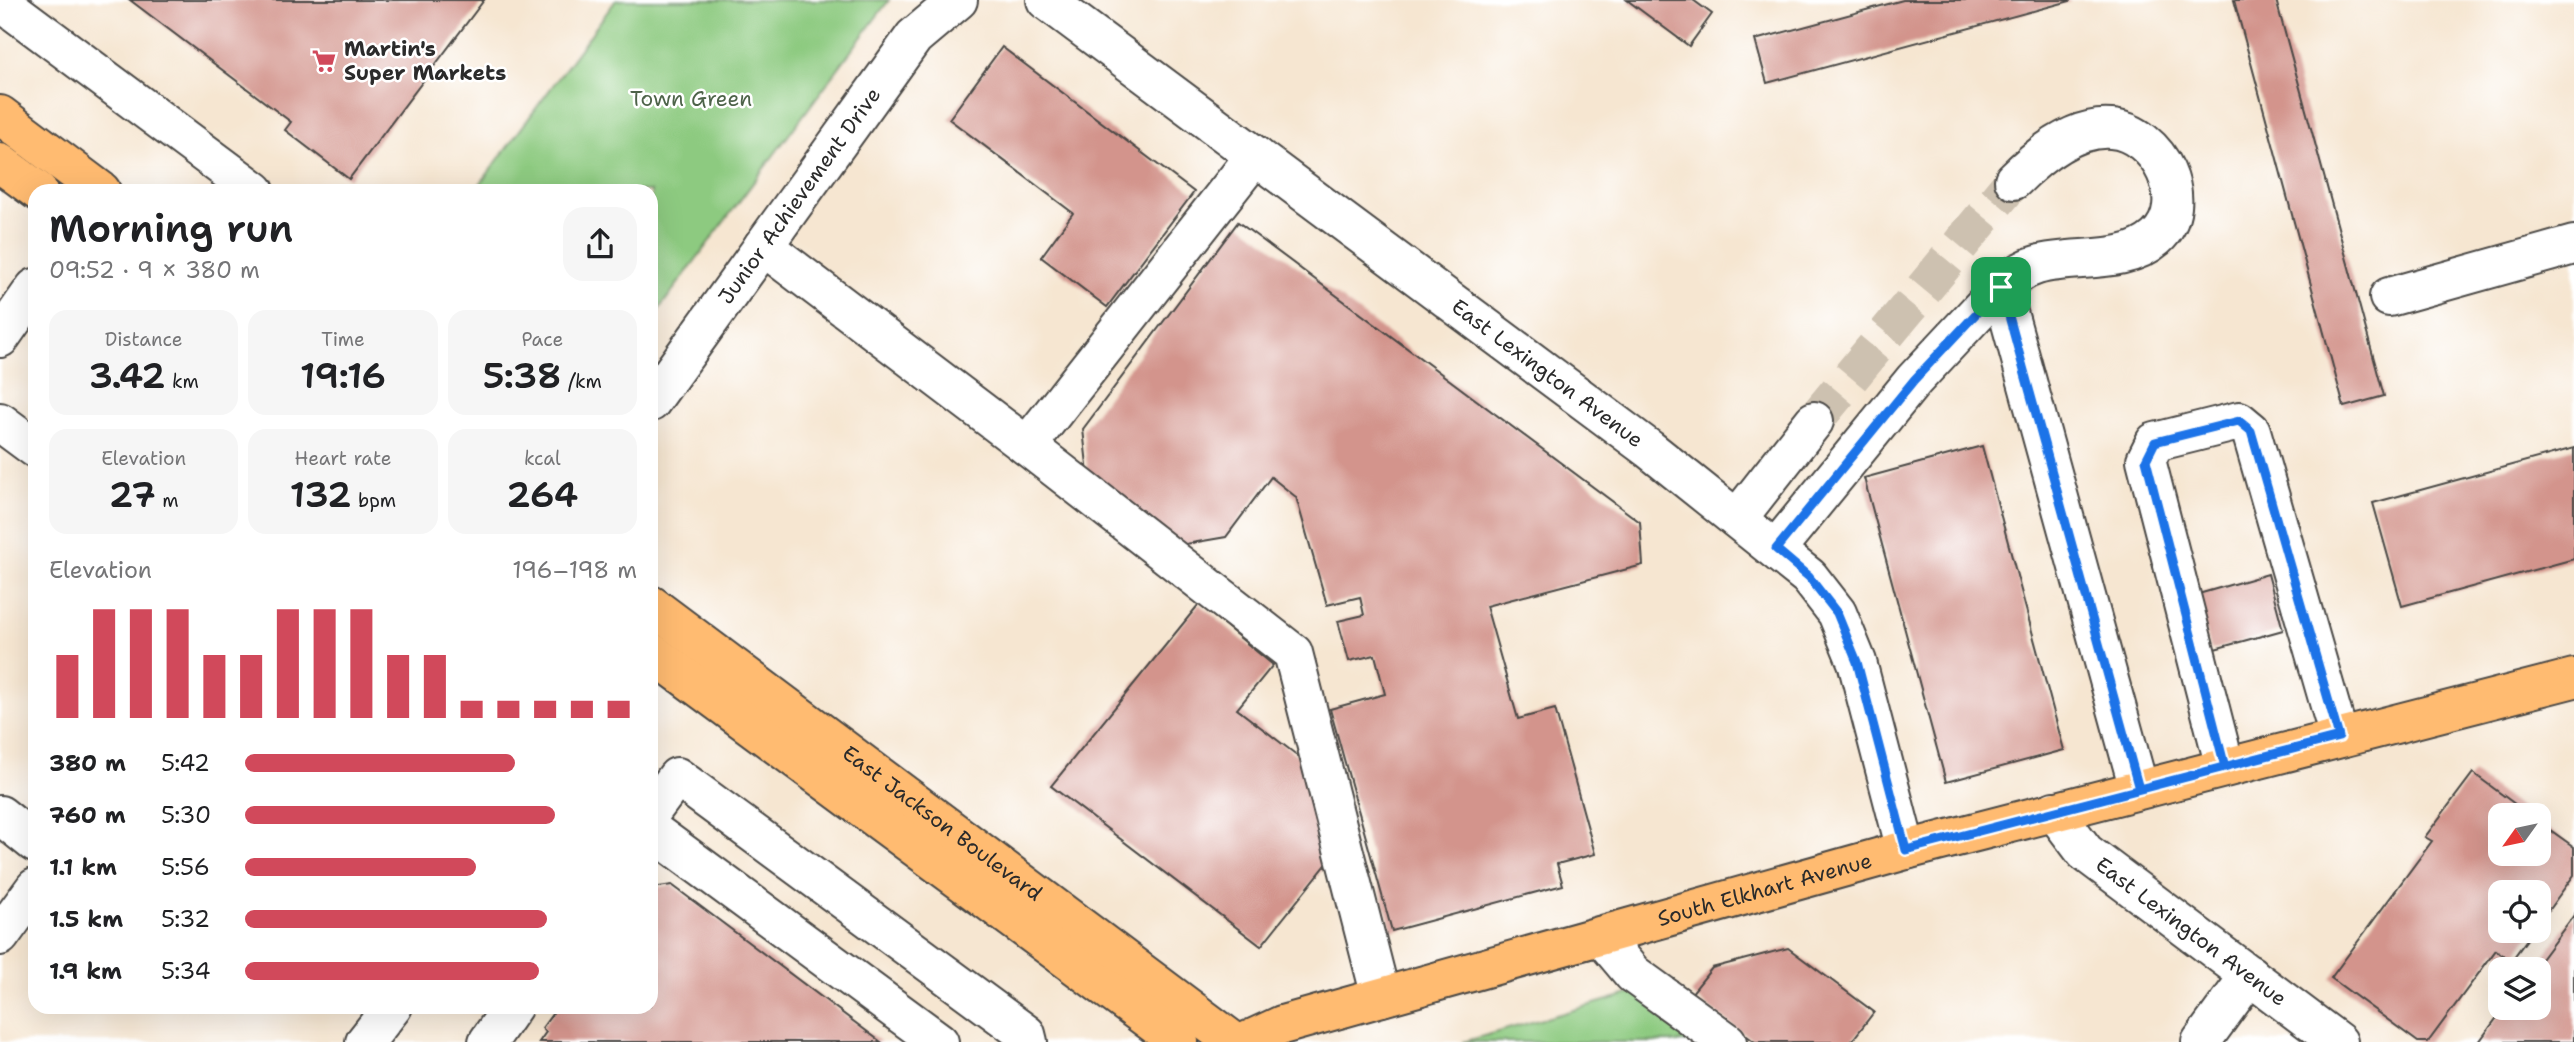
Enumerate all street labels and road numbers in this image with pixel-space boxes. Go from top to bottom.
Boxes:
street label: Junior Achievement Drive [712,82,887,310]
street label: East Lexington Avenue [1446,293,1649,454]
street label: East Jackson Boulevard [837,739,1048,907]
street label: South Elkhart Avenue [1654,846,1875,933]
street label: East Lexington Avenue [2090,851,2292,1013]

